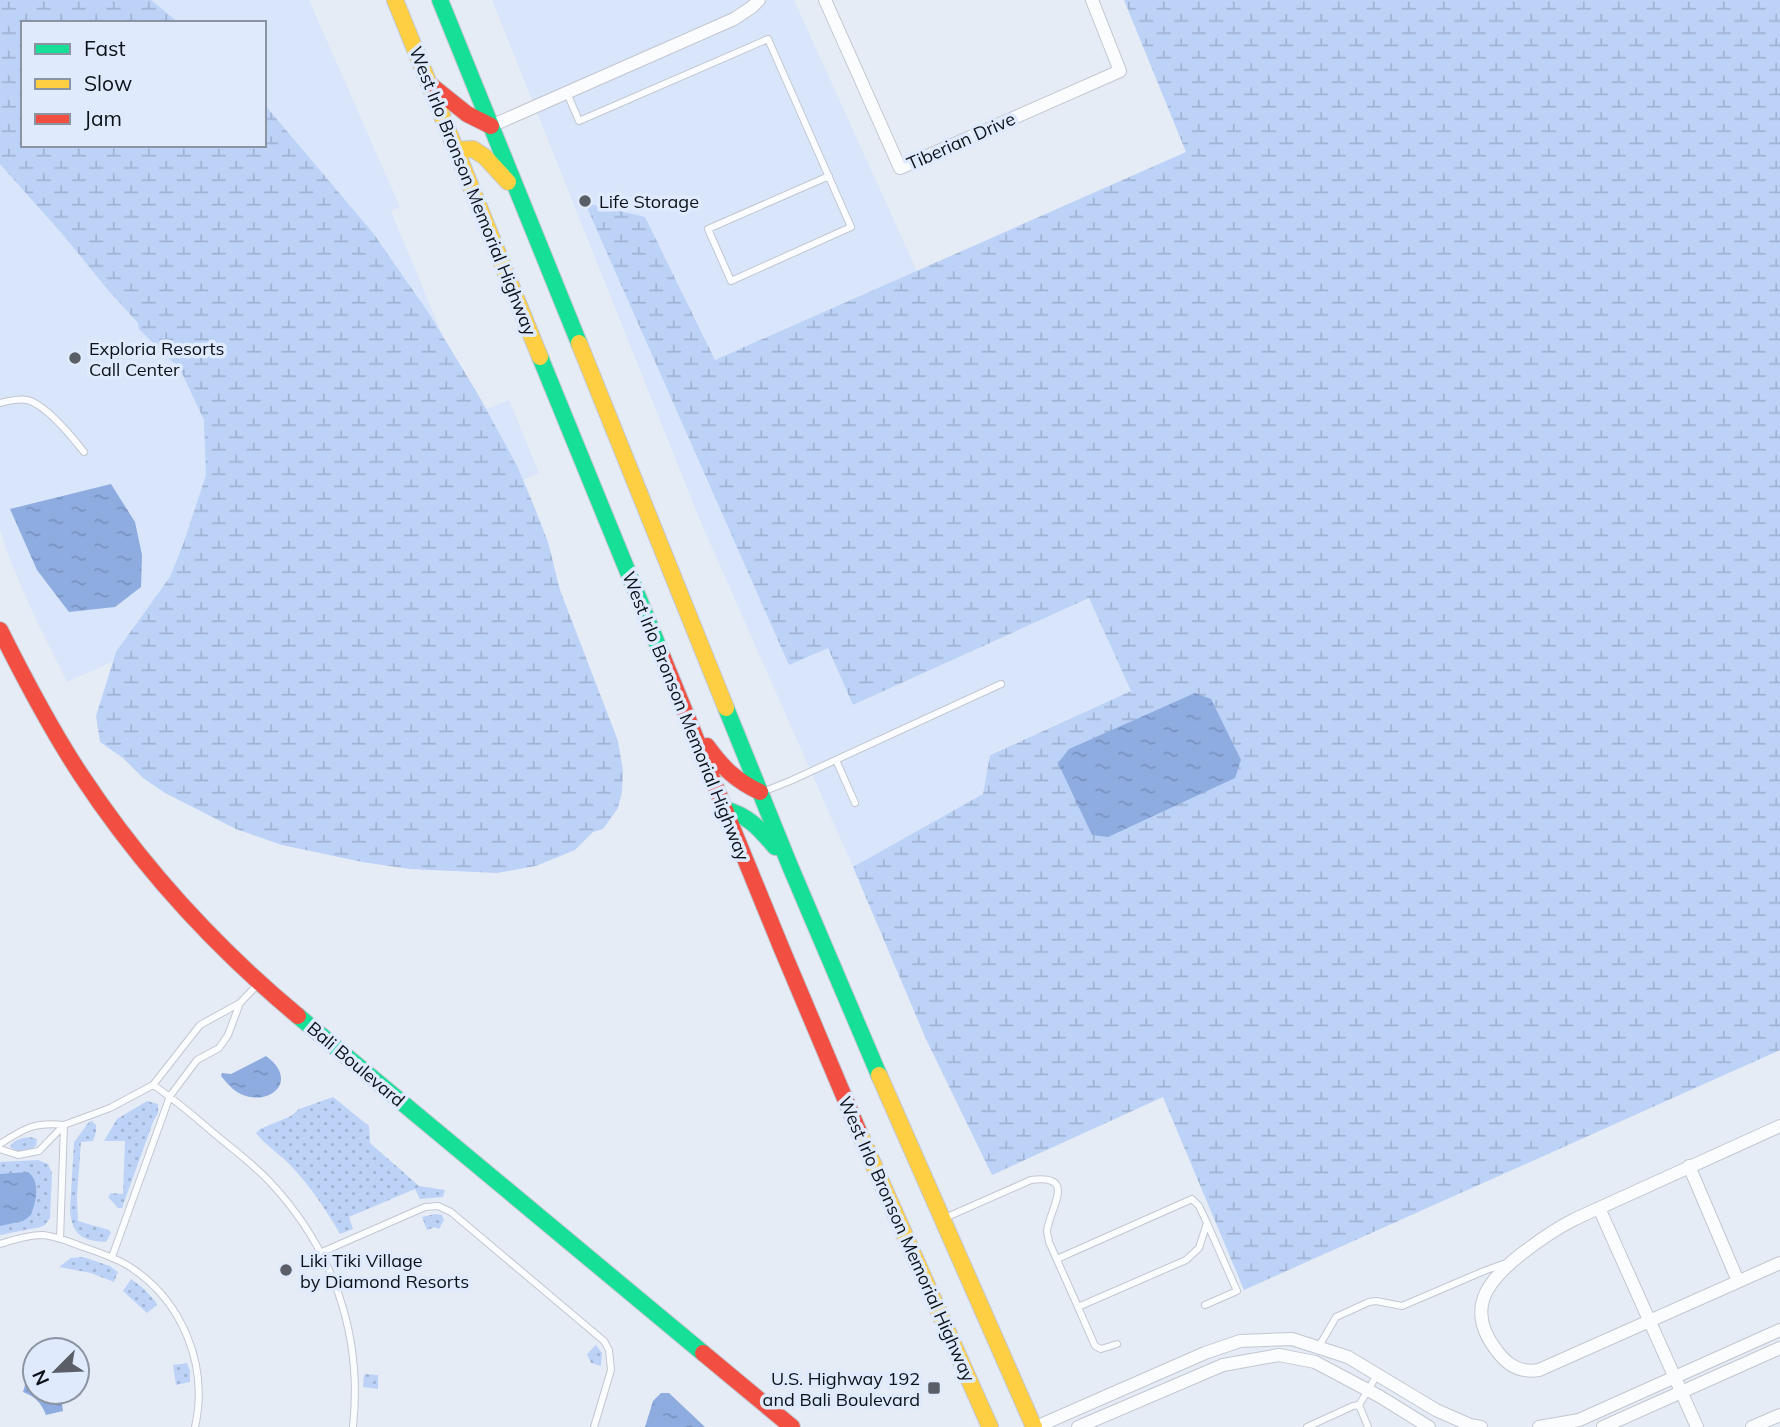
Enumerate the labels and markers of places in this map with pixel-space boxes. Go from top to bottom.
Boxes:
place label: Life Storage [599,190,699,213]
marker: Life Storage [577,193,593,209]
place label: Exploria Resorts Call Center [89,337,224,381]
marker: Exploria Resorts Call Center [67,350,83,366]
place label: Liki Tiki Village by Diamond Resorts [300,1249,469,1293]
marker: Liki Tiki Village by Diamond Resorts [278,1262,294,1278]
place label: U.S. Highway 192 and Bali Boulevard [763,1367,920,1411]
marker: U.S. Highway 192 and Bali Boulevard [926,1380,942,1396]

